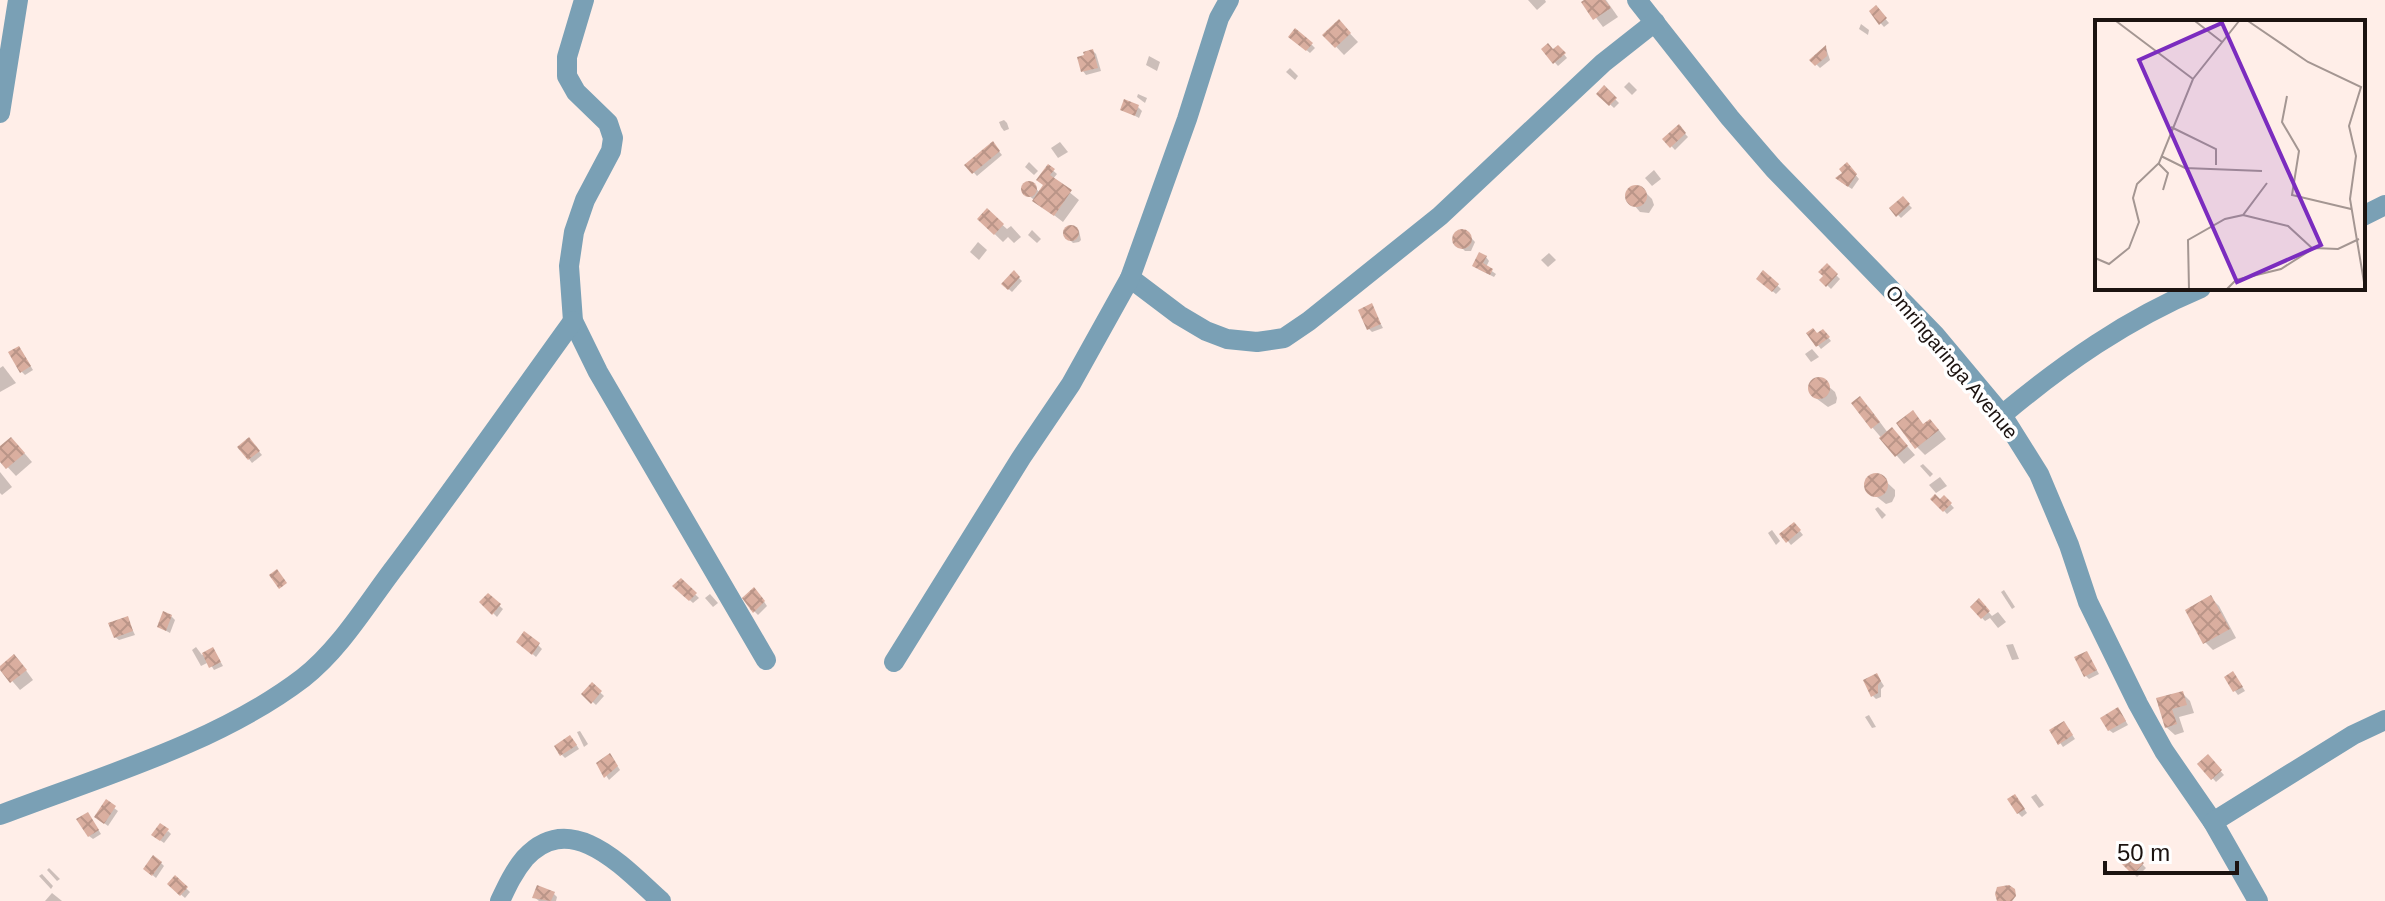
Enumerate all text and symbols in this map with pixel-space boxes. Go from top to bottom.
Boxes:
inset map [2095,20,2365,290]
street label: Omringaringa Avenue [1882,281,2022,443]
scale bar [2105,825,2237,875]
text: 50 m [2117,839,2170,866]

